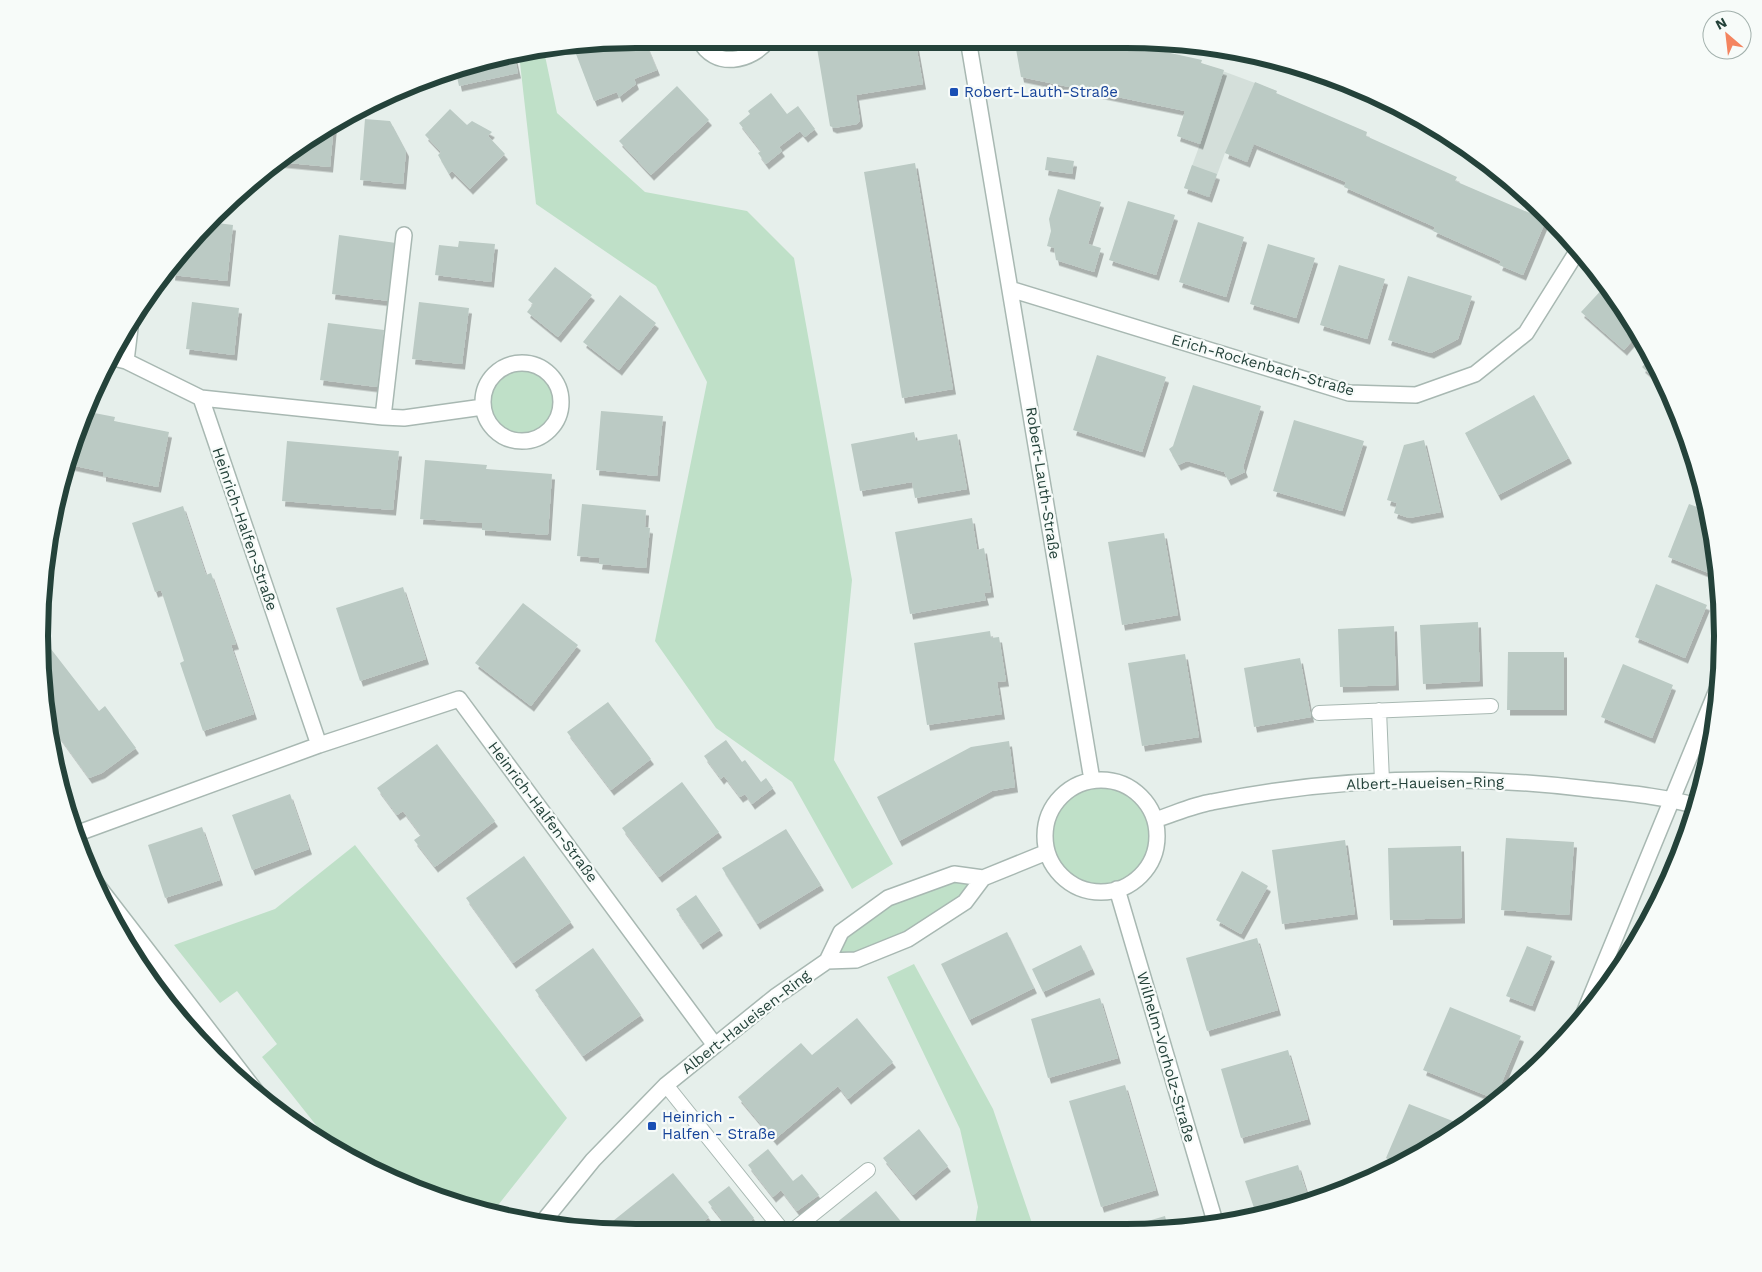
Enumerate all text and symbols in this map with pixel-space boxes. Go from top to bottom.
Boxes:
north arrow [1702,10,1752,60]
text: N [1713,14,1729,33]
place label: Robert-Lauth-Straße [964,83,1118,101]
marker: Robert-Lauth-Straße [948,86,960,98]
street label: Erich-Rockenbach-Straße [1169,330,1357,400]
street label: Robert-Lauth-Straße [1022,406,1064,560]
street label: Heinrich-Halfen-Straße [209,445,281,613]
street label: Heinrich-Halfen-Straße [484,738,602,886]
street label: Albert-Haueisen-Ring [1346,773,1504,793]
street label: Albert-Haueisen-Ring [678,966,814,1078]
street label: Wilhelm-Vorholz-Straße [1133,970,1199,1144]
place label: Heinrich - Halfen - Straße [662,1108,776,1143]
marker: Heinrich - Halfen - Straße [646,1120,658,1132]

